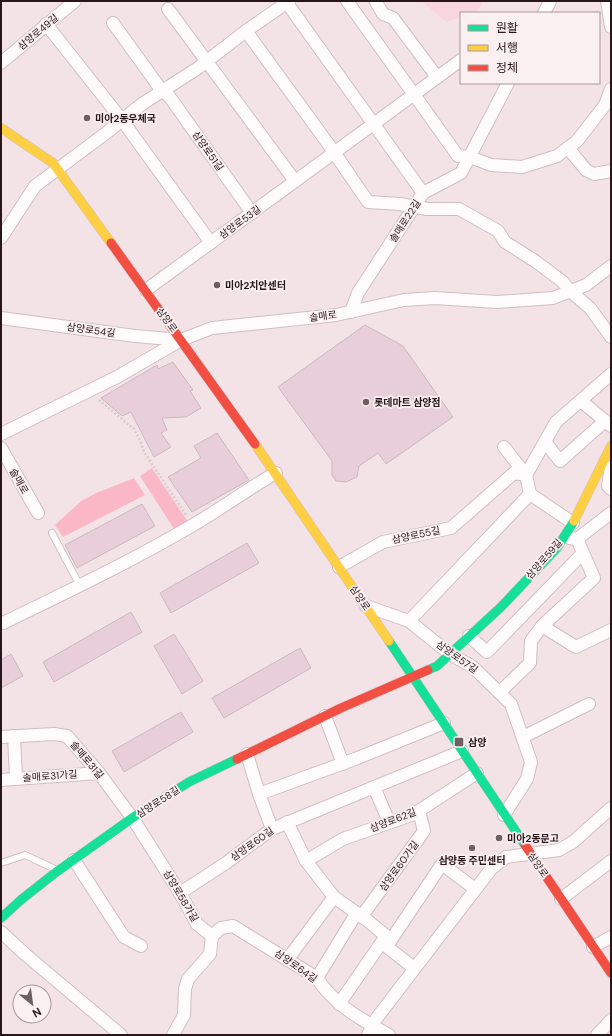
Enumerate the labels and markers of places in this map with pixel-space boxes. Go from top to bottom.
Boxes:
place label: 미아2동우체국 [95,112,156,125]
marker: 미아2동우체국 [82,113,92,123]
place label: 미아2치안센터 [225,279,286,292]
marker: 미아2치안센터 [212,280,222,290]
place label: 롯데마트 삼양점 [374,396,441,409]
marker: 롯데마트 삼양점 [361,397,371,407]
marker: 삼양 [453,736,465,748]
place label: 삼양 [468,736,486,749]
place label: 미아2동문고 [507,832,560,845]
marker: 미아2동문고 [494,833,504,843]
marker: 삼양동 주민센터 [467,843,477,853]
place label: 삼양동 주민센터 [439,854,505,867]

